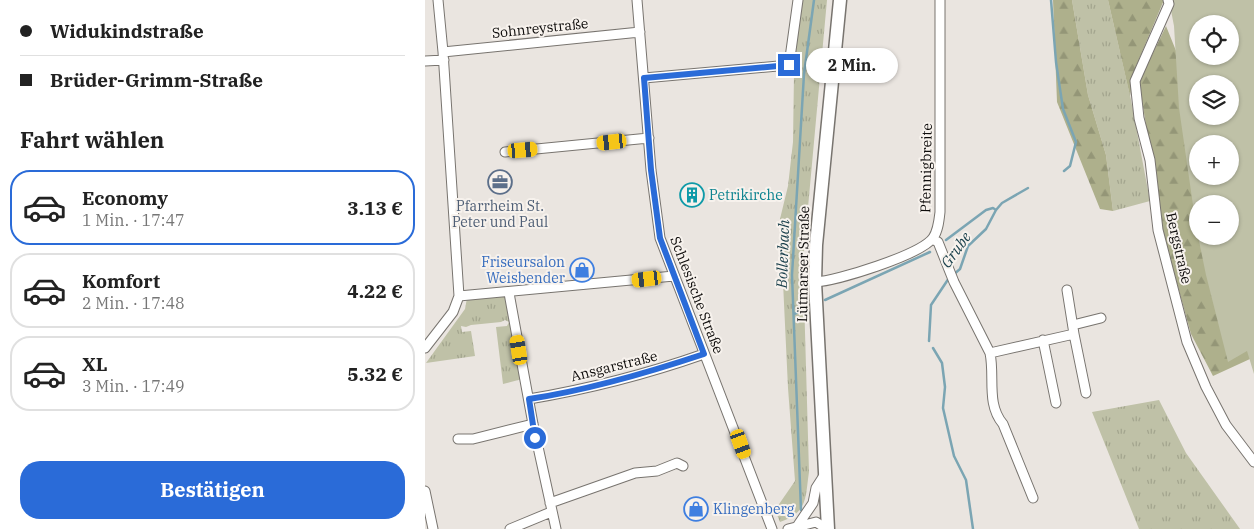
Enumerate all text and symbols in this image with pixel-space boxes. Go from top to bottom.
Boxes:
street label: Sohnreystraße [491,14,589,42]
map controls [1189,15,1239,245]
button: locate [1189,15,1239,65]
text: Widukindstraße [50,19,204,43]
callout: 2 Min. [807,48,899,82]
route end [778,54,800,76]
text: 2 Min. [828,55,876,75]
text: Brüder-Grimm-Straße [50,68,263,92]
button: layers [1189,75,1239,125]
street label: Pfennigbreite [916,123,936,213]
text: Fahrt wählen [20,125,164,154]
car [596,133,627,151]
button: + [1189,135,1239,185]
car [507,141,538,159]
office icon: Pfarrheim St. Peter und Paul [487,169,513,195]
building icon: Petrikirche [679,182,705,208]
icon: car [22,185,67,230]
text: Economy [82,186,168,210]
place label: Petrikirche [709,186,783,204]
button: − [1189,195,1239,245]
text: 3.13 € [347,196,403,220]
place label: Pfarrheim St. Peter und Paul [452,197,548,231]
street label: Lütmarser Straße [793,206,813,322]
text: 1 Min. · 17:47 [82,210,185,230]
street label: Bergstraße [1162,211,1196,285]
water label: Bollerbach [772,218,793,290]
water label: Grube [936,228,975,271]
street label: Schlesische Straße [666,234,728,356]
place label: Friseursalon Weisbender [481,253,566,287]
shop icon: Friseursalon Weisbender [569,257,595,283]
icon: car [22,268,67,313]
text: Komfort [82,269,160,293]
car [631,270,662,288]
text: 4.22 € [347,279,403,303]
text: 2 Min. · 17:48 [82,293,185,313]
car [509,334,528,366]
street label: Ansgarstraße [569,347,659,385]
icon: car [22,351,67,396]
text: XL [82,352,108,376]
text: 5.32 € [347,362,403,386]
text: 3 Min. · 17:49 [82,376,185,396]
route start [524,427,546,449]
car [728,427,753,461]
button: Bestätigen [20,461,405,519]
shop icon: Klingenberg [683,496,709,522]
place label: Klingenberg [713,500,795,518]

